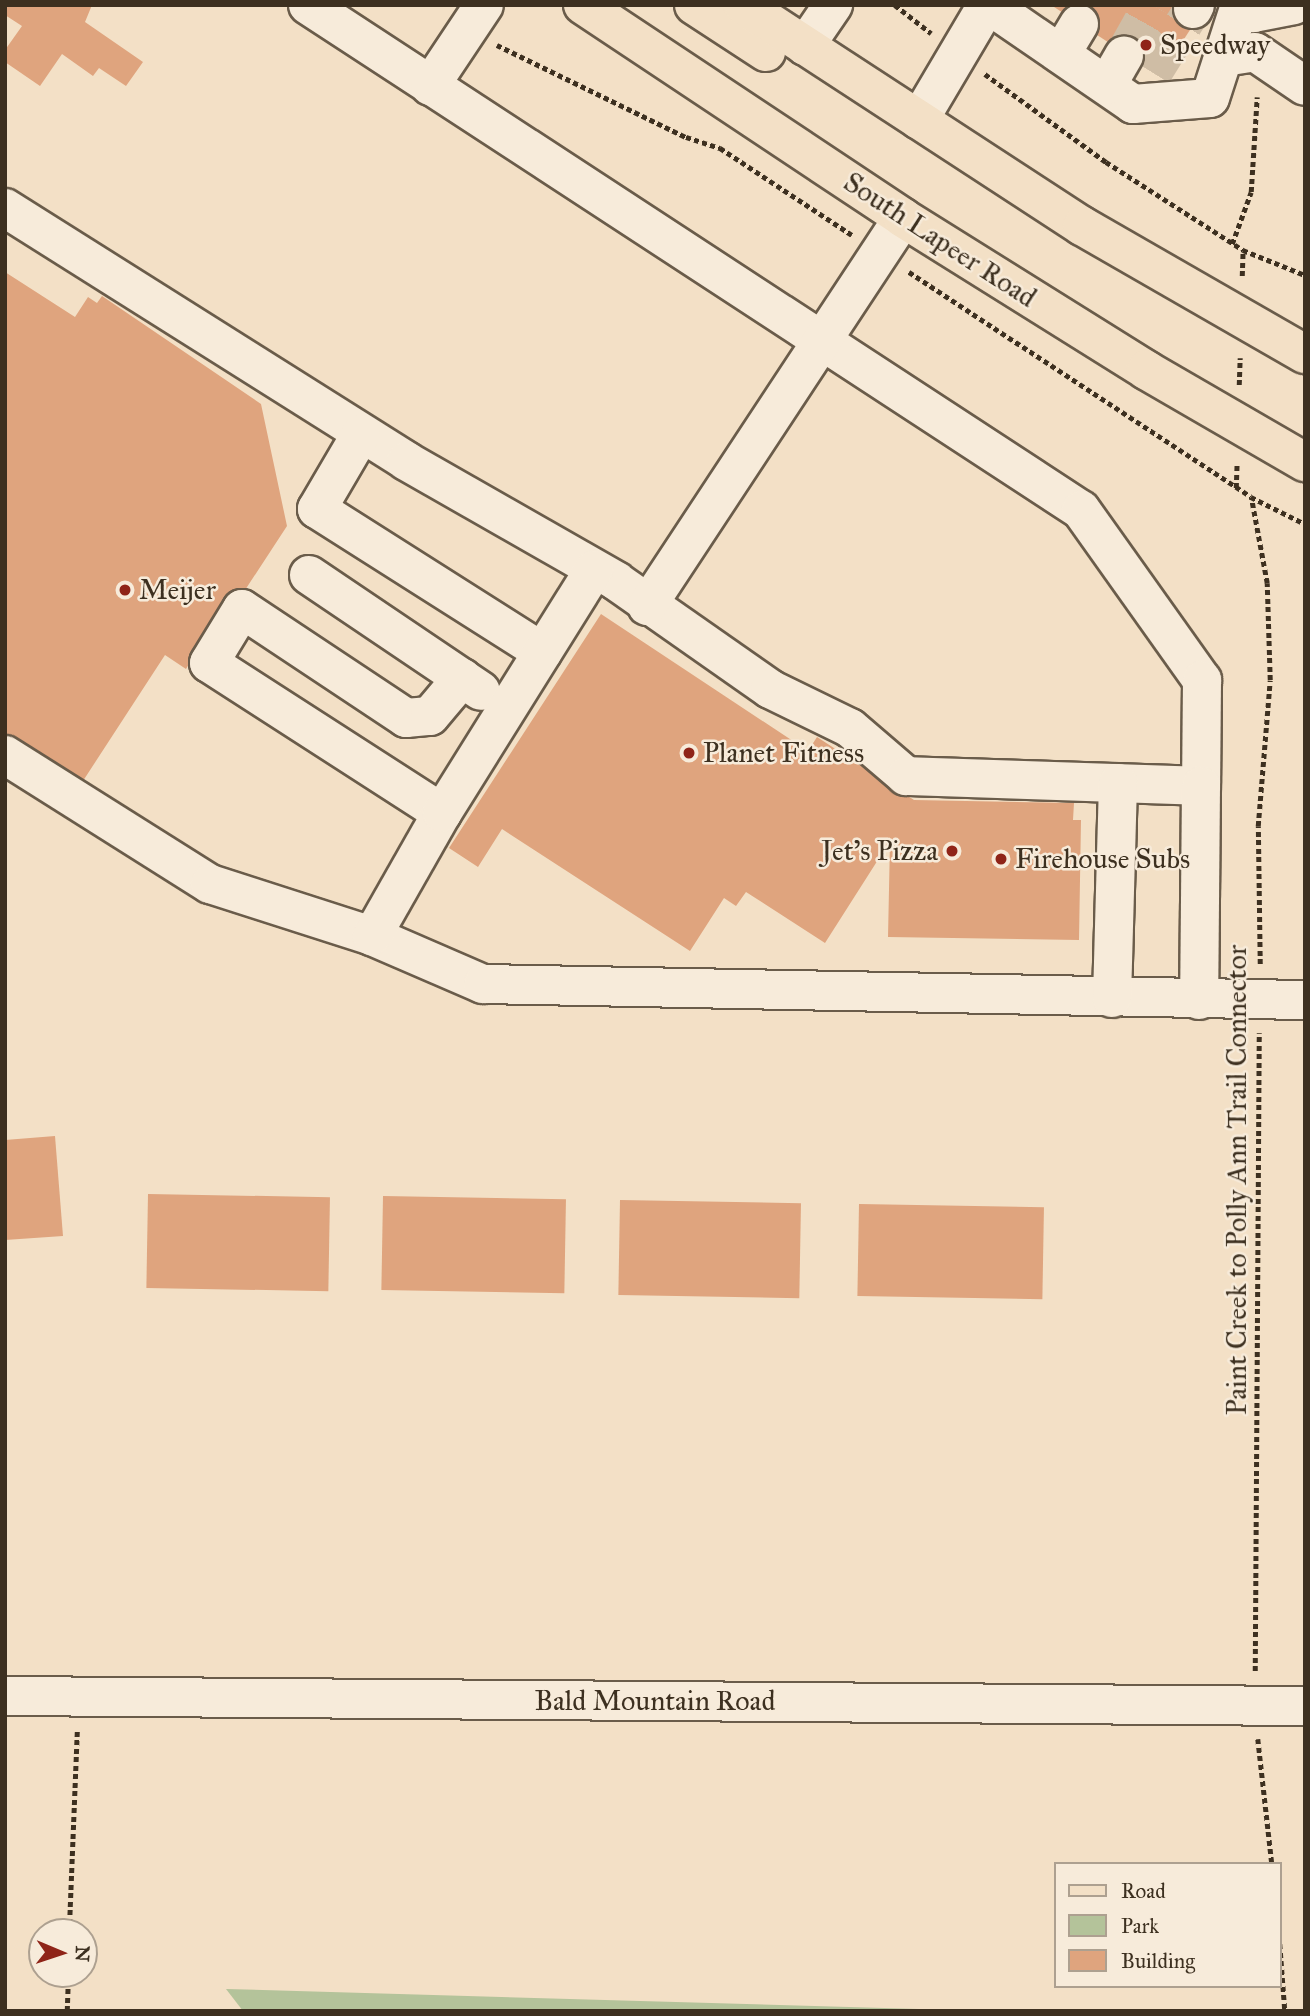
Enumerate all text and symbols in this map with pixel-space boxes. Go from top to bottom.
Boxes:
place label: Speedway [1160,28,1270,62]
marker: Speedway [1138,37,1154,53]
street label: South Lapeer Road [837,165,1043,315]
place label: Meijer [139,573,216,607]
marker: Meijer [117,582,133,598]
place label: Planet Fitness [703,736,864,770]
marker: Planet Fitness [681,745,697,761]
place label: Jet's Pizza [821,834,938,868]
place label: Firehouse Subs [1015,842,1190,876]
marker: Jet's Pizza [944,843,960,859]
marker: Firehouse Subs [993,851,1009,867]
street label: Paint Creek to Polly Ann Trail Connector [1220,945,1254,1415]
street label: Bald Mountain Road [535,1684,775,1718]
legend [1054,1862,1282,1988]
text: Road [1121,1878,1166,1904]
text: Park [1121,1913,1159,1939]
north arrow [28,1918,98,1988]
text: N [71,1945,94,1962]
text: Building [1121,1948,1195,1974]

